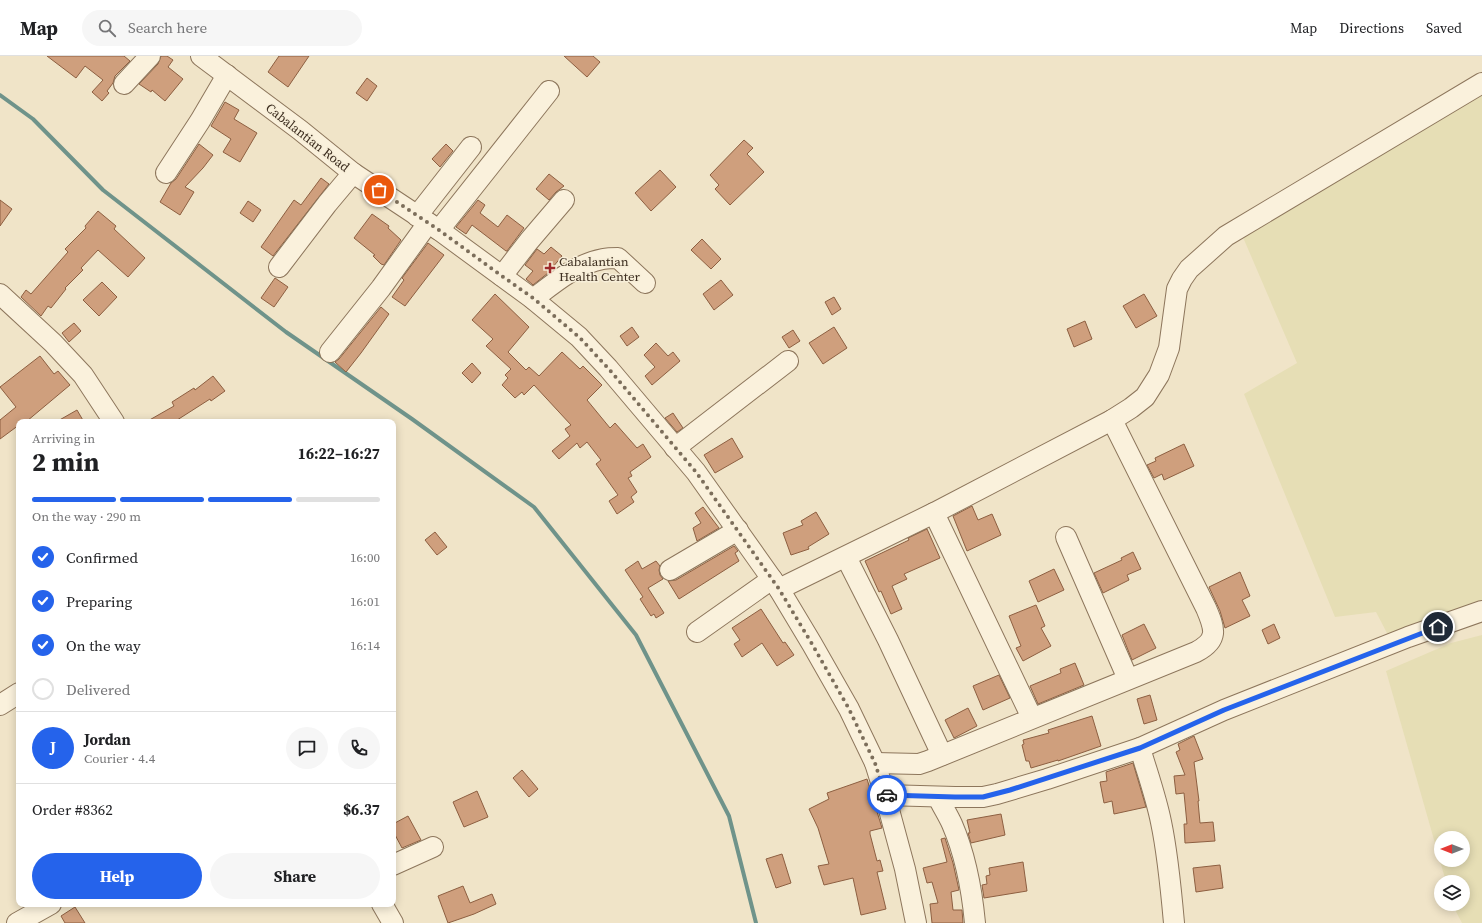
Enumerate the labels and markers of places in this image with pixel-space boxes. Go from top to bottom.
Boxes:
pin [362,173,396,207]
place label: Cabalantian Health Center [559,253,641,285]
marker: Cabalantian Health Center [544,262,556,274]
pin [1421,610,1455,644]

